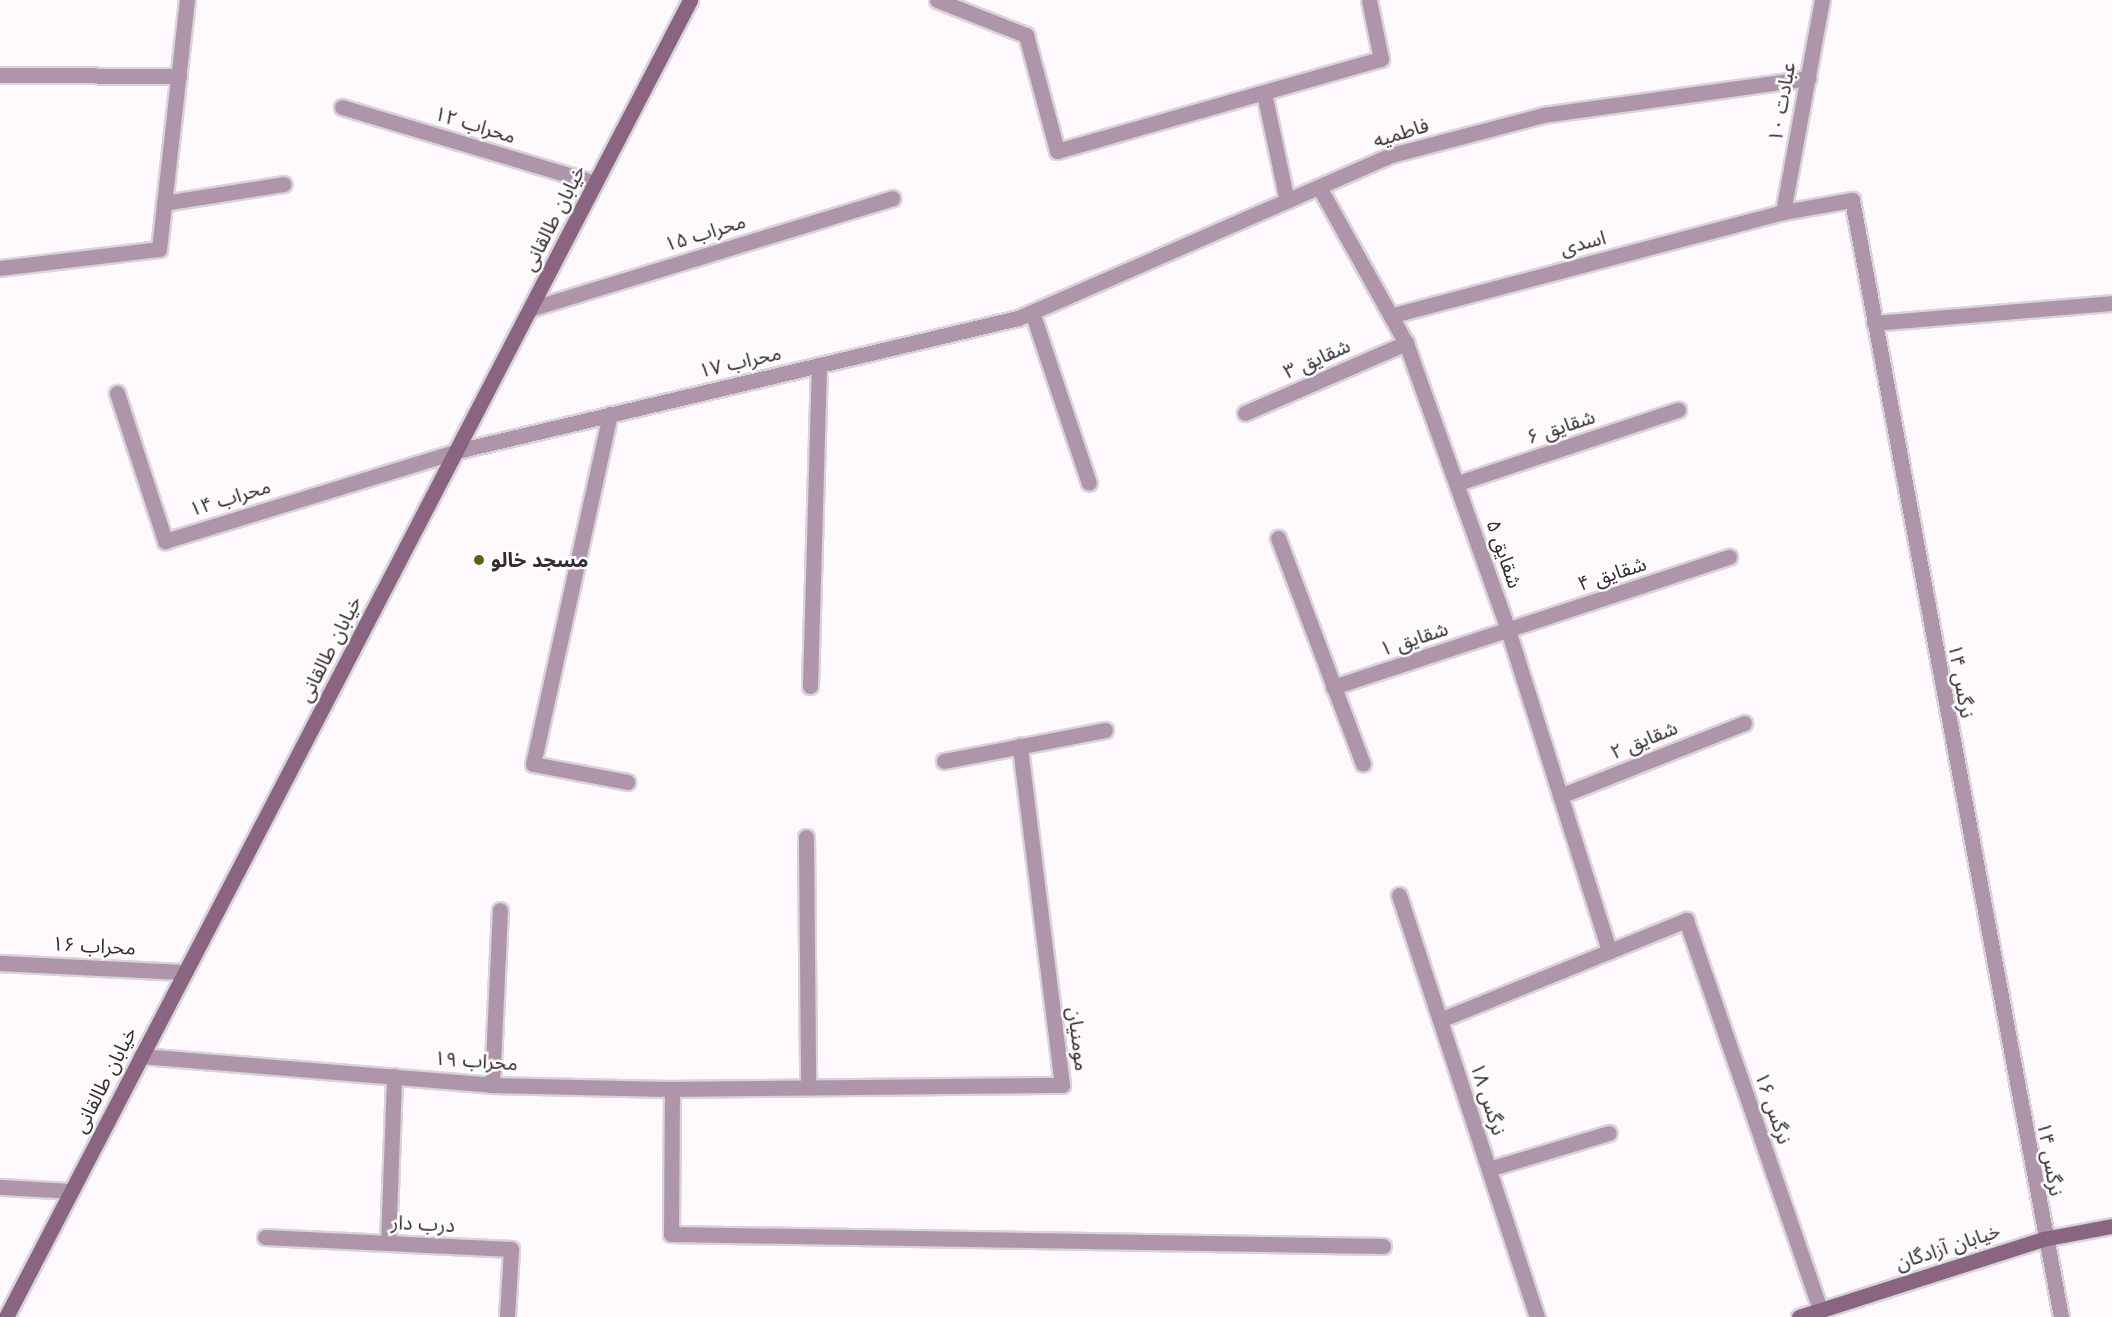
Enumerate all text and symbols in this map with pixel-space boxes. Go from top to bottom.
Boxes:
street label: عبادت ۱۰ [1763,60,1801,144]
street label: محراب ۱۲ [431,101,519,149]
street label: فاطمیه [1370,113,1432,153]
street label: خیابان طالقانی [517,161,591,275]
street label: محراب ۱۵ [661,209,749,257]
street label: اسدی [1558,225,1608,261]
street label: شقایق ۳ [1280,334,1354,384]
street label: محراب ۱۷ [697,341,783,383]
street label: شقایق ۶ [1524,405,1598,449]
street label: محراب ۱۴ [186,474,274,522]
street label: شقایق ۵ [1481,517,1527,591]
place label: مسجد خالو [491,548,588,572]
street label: شقایق ۴ [1575,552,1649,596]
marker: مسجد خالو [472,553,486,567]
street label: خیابان طالقانی [293,592,367,706]
street label: شقایق ۱ [1377,617,1451,661]
street label: نرگس ۱۴ [1943,642,1979,720]
street label: شقایق ۲ [1607,716,1681,764]
street label: محراب ۱۶ [52,932,136,960]
street label: مومنیان [1062,1006,1094,1072]
street label: خیابان طالقانی [68,1023,142,1137]
street label: محراب ۱۹ [433,1046,519,1076]
street label: نرگس ۱۸ [1465,1060,1511,1138]
street label: نرگس ۱۶ [1750,1069,1796,1147]
street label: نرگس ۱۴ [2032,1120,2068,1198]
street label: درب دار [390,1210,456,1238]
street label: خیابان آزادگان [1892,1219,2004,1275]

